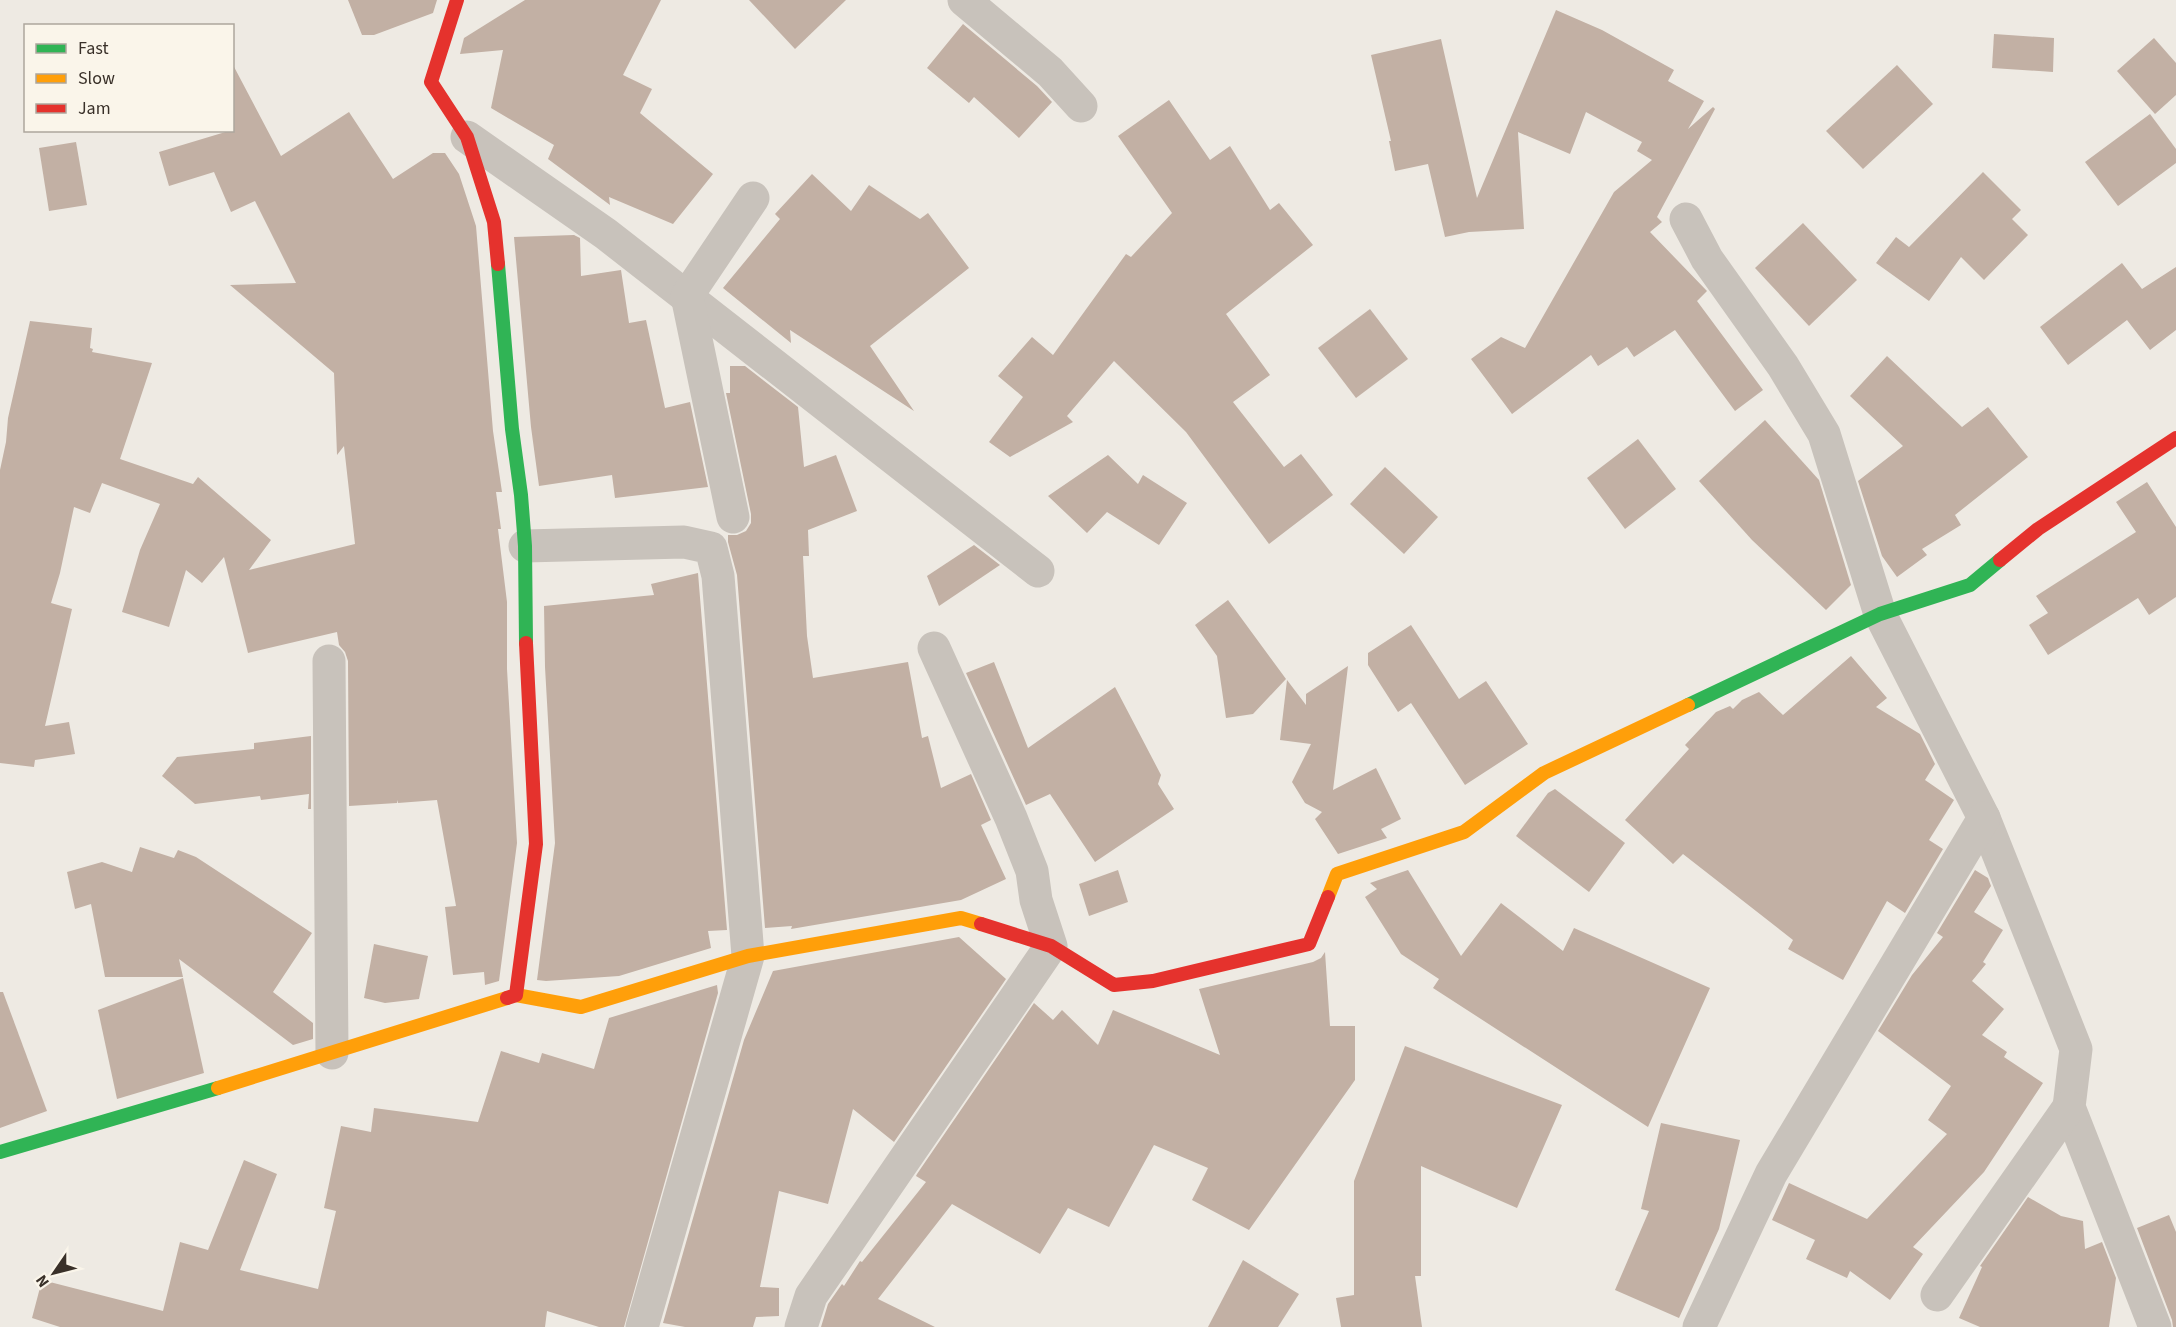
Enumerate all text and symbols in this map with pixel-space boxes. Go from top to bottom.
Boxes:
legend [24,24,234,132]
text: Fast [78,36,109,61]
text: Slow [78,66,115,91]
text: Jam [78,96,111,121]
north arrow [24,1243,84,1303]
text: N [30,1270,55,1292]

